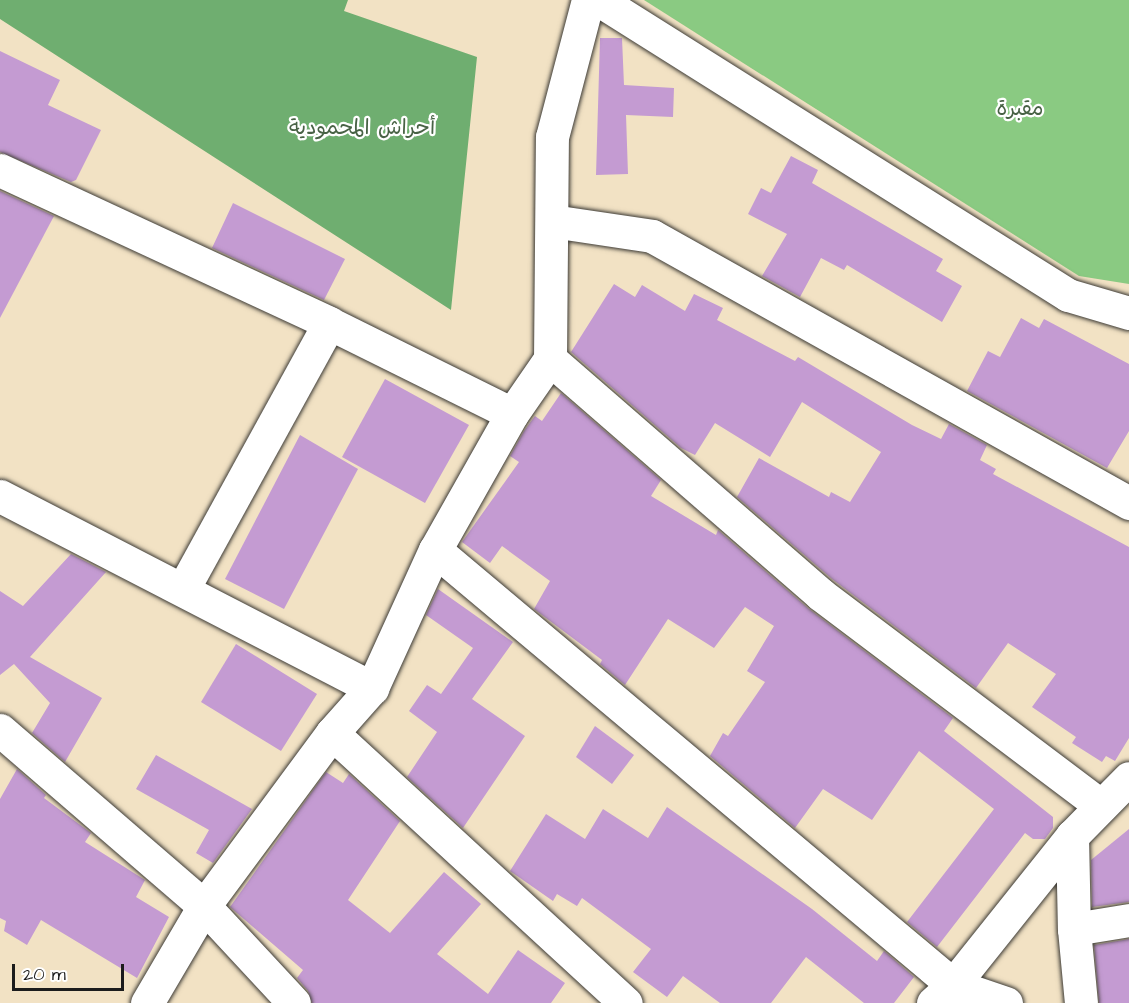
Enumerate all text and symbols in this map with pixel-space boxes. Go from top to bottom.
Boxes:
park label: مقبرة [996,96,1044,122]
park label: أحراش المحمودية [289,115,435,141]
scale bar [15,952,128,990]
text: 20 m [23,962,66,987]

